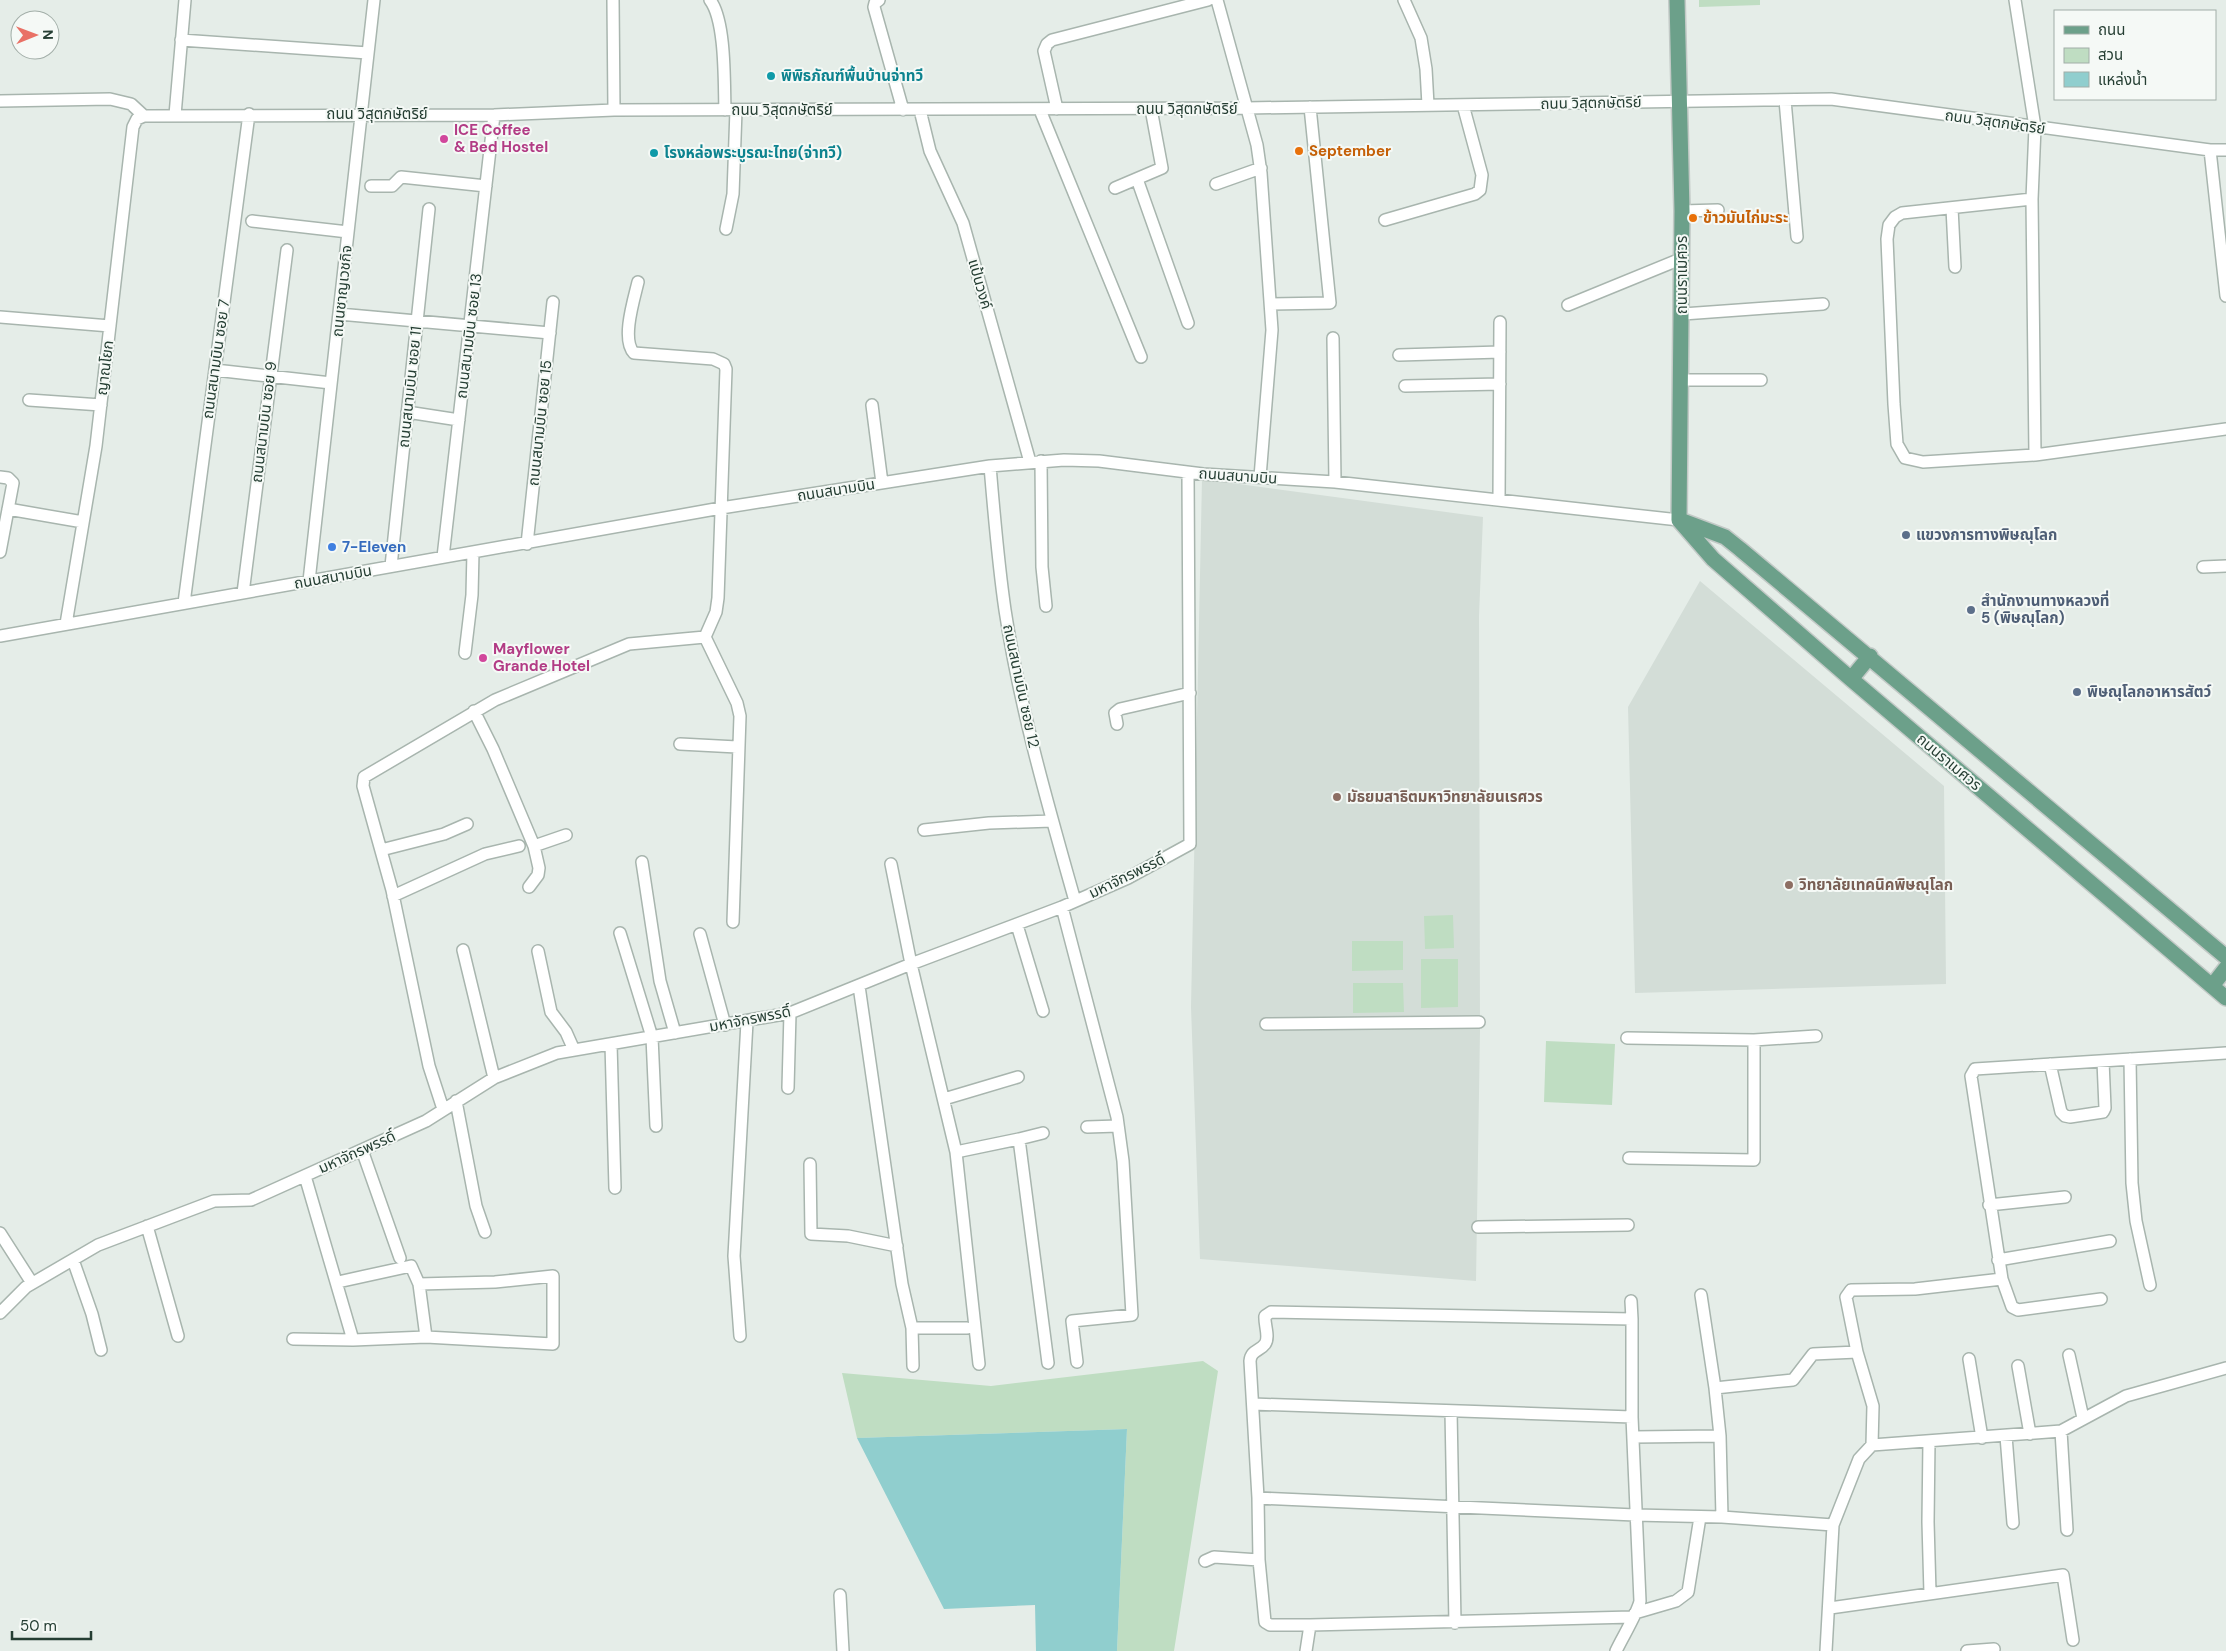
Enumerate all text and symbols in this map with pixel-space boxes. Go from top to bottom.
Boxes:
north arrow [10,10,60,60]
legend [2054,10,2216,100]
text: ถนน [2098,20,2125,40]
text: N [39,30,57,40]
text: สวน [2098,45,2123,65]
place label: พิพิธภัณฑ์พื้นบ้านจ่าทวี [781,65,923,86]
text: แหล่งน้ำ [2098,69,2147,90]
marker: พิพิธภัณฑ์พื้นบ้านจ่าทวี [765,70,777,82]
street label: ถนน วิสุตกษัตริย์ [1540,92,1642,114]
street label: ถนน วิสุตกษัตริย์ [1136,99,1238,119]
street label: ถนน วิสุตกษัตริย์ [731,100,833,120]
street label: ถนน วิสุตกษัตริย์ [326,104,428,124]
street label: ถนน วิสุตกษัตริย์ [1943,105,2047,139]
place label: ICE Coffee & Bed Hostel [454,120,548,157]
marker: ICE Coffee & Bed Hostel [438,133,450,145]
place label: September [1309,141,1391,161]
place label: โรงหล่อพระบูรณะไทย(จ่าทวี) [664,143,842,163]
marker: September [1293,145,1305,157]
marker: โรงหล่อพระบูรณะไทย(จ่าทวี) [648,147,660,159]
place label: ข้าวมันไก่มะระ [1703,208,1788,228]
marker: ข้าวมันไก่มะระ [1687,212,1699,224]
street label: ถนนราเมศวร [1672,236,1692,314]
street label: ถนนชาญเวชกิจ [327,244,357,338]
street label: แป้นวงค์ [963,257,997,311]
street label: ถนนสนามบิน ซอย 13 [451,272,487,400]
street label: ถนนสนามบิน ซอย 7 [198,298,234,420]
street label: ถนนสนามบิน ซอย 11 [394,325,426,449]
street label: ญาณโยก [92,339,118,397]
street label: ถนนสนามบิน ซอย 15 [523,359,557,487]
street label: ถนนสนามบิน ซอย 9 [247,360,281,484]
street label: ถนนสนามบิน [1198,463,1278,489]
street label: ถนนสนามบิน [796,474,876,506]
place label: แขวงการทางพิษณุโลก [1916,525,2057,545]
marker: แขวงการทางพิษณุโลก [1900,529,1912,541]
place label: 7-Eleven [342,537,406,557]
marker: 7-Eleven [326,541,338,553]
street label: ถนนสนามบิน [292,560,374,594]
place label: สำนักงานทางหลวงที่ 5 (พิษณุโลก) [1981,590,2109,628]
marker: สำนักงานทางหลวงที่ 5 (พิษณุโลก) [1965,604,1977,616]
street label: ถนนสนามบิน ซอย 12 [998,622,1044,750]
place label: Mayflower Grande Hotel [493,639,590,676]
marker: Mayflower Grande Hotel [477,652,489,664]
place label: พิษณุโลกอาหารสัตว์ [2087,682,2212,702]
marker: พิษณุโลกอาหารสัตว์ [2071,686,2083,698]
street label: ถนนราเมศวร [1912,729,1986,795]
place label: มัธยมสาธิตมหาวิทยาลัยนเรศวร [1347,787,1543,807]
marker: มัธยมสาธิตมหาวิทยาลัยนเรศวร [1331,791,1343,803]
street label: มหาจักรพรรดิ์ [1085,849,1169,903]
place label: วิทยาลัยเทคนิคพิษณุโลก [1798,875,1953,895]
marker: วิทยาลัยเทคนิคพิษณุโลก [1783,879,1795,891]
street label: มหาจักรพรรดิ์ [707,1001,793,1037]
street label: มหาจักรพรรดิ์ [315,1126,399,1178]
scale bar [12,1608,91,1640]
text: 50 m [20,1616,57,1636]

